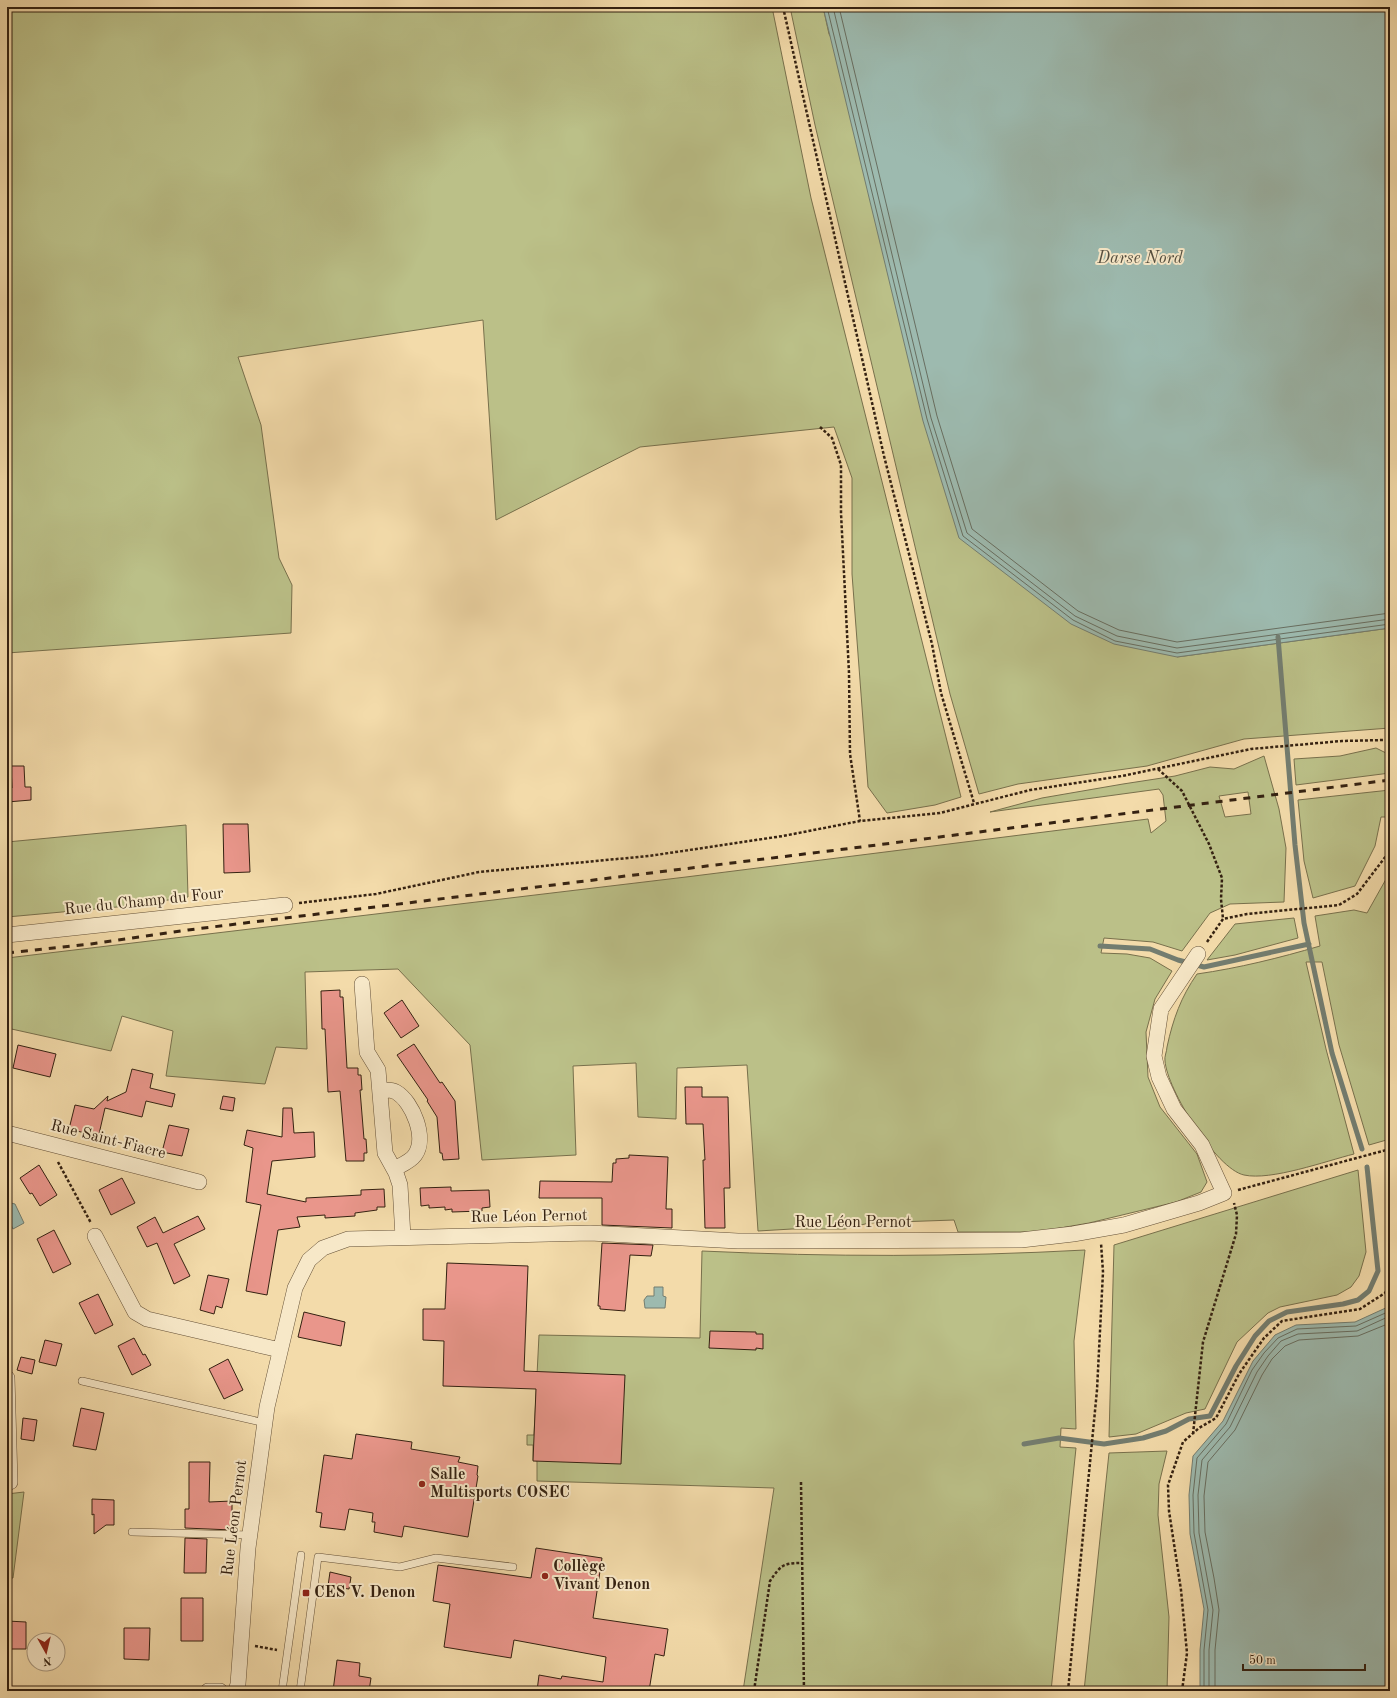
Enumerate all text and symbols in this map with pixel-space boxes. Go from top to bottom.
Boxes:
water label: Darse Nord [1096,250,1184,267]
street label: Rue du Champ du Four [64,886,225,918]
street label: Rue Saint-Fiacre [49,1118,167,1162]
street label: Rue Léon Pernot [470,1208,588,1226]
street label: Rue Léon Pernot [794,1215,912,1231]
street label: Rue Léon Pernot [220,1459,250,1577]
place label: Salle Multisports COSEC [430,1467,570,1501]
marker: Salle Multisports COSEC [417,1479,427,1489]
place label: Collège Vivant Denon [553,1559,650,1593]
marker: Collège Vivant Denon [540,1571,550,1581]
place label: CES V. Denon [314,1585,415,1601]
marker: CES V. Denon [301,1588,311,1598]
north arrow [26,1632,66,1672]
scale bar [1243,1646,1365,1672]
text: N [42,1654,52,1667]
text: 50 m [1249,1654,1276,1667]

